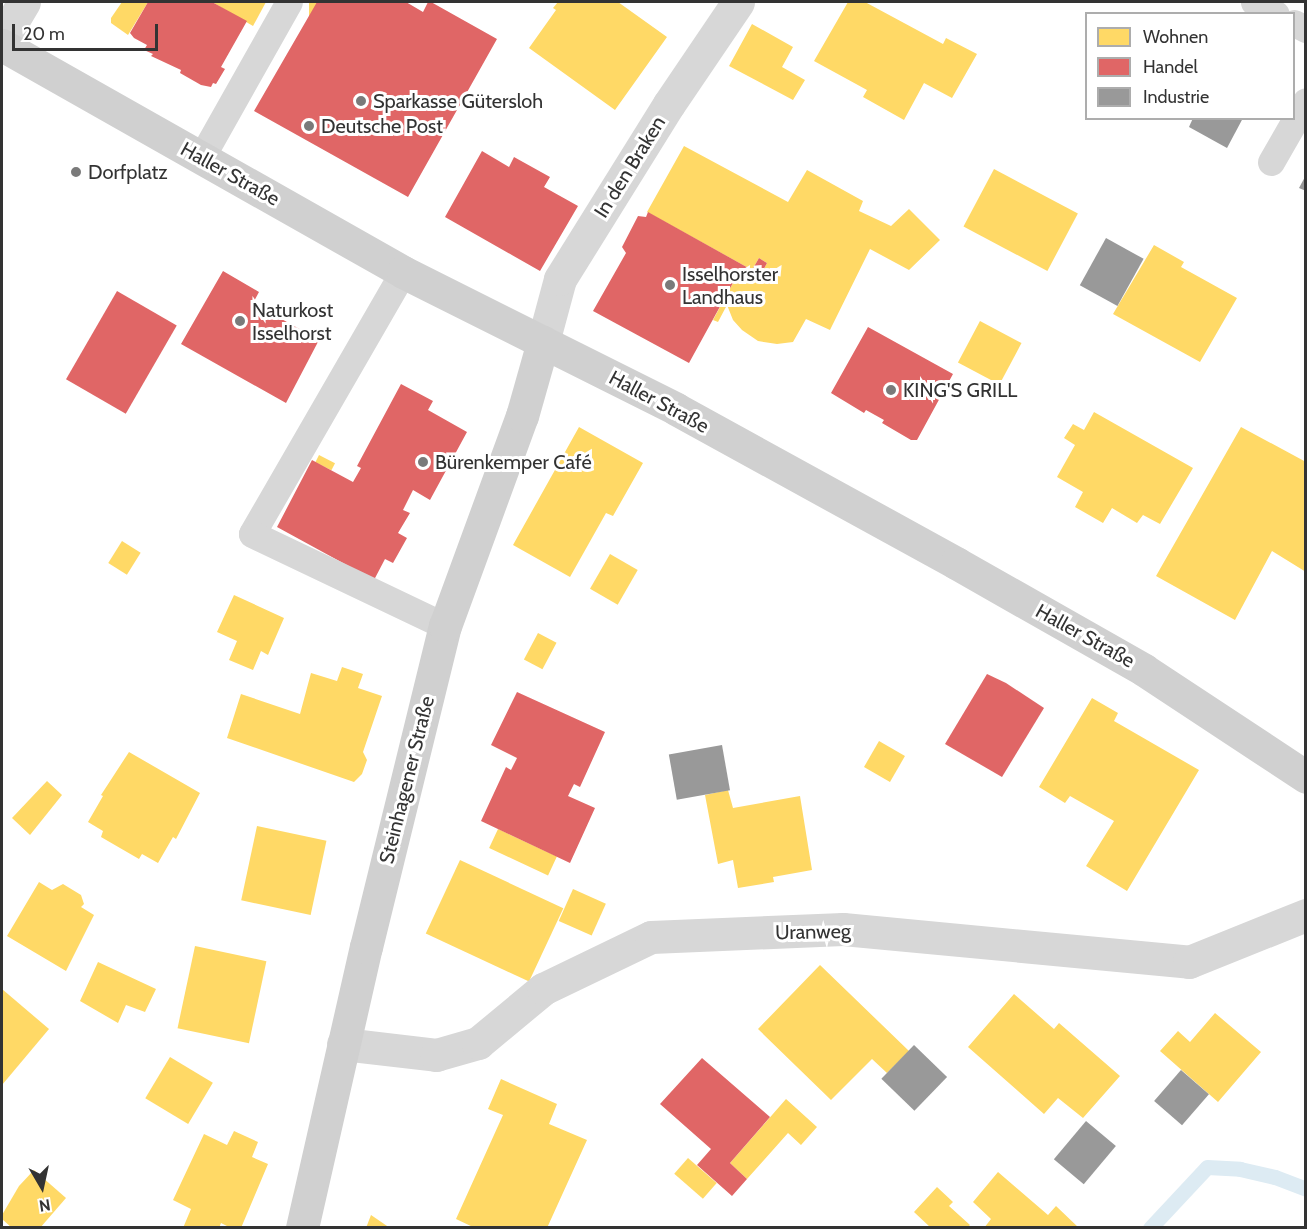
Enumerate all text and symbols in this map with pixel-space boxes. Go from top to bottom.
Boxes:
scale bar [15,12,160,50]
legend [1085,12,1295,120]
text: 20 m [23,23,65,45]
text: Wohnen [1143,26,1208,48]
text: Handel [1143,56,1198,78]
text: Industrie [1143,86,1209,108]
place label: Sparkasse Gütersloh [373,89,543,113]
marker: Sparkasse Gütersloh [354,94,368,108]
street label: In den Braken [589,112,671,222]
place label: Deutsche Post [321,114,443,138]
marker: Deutsche Post [302,119,316,133]
street label: Haller Straße [176,137,284,211]
place label: Dorfplatz [88,160,168,184]
marker: Dorfplatz [69,165,83,179]
place label: Isselhorster Landhaus [682,262,778,309]
marker: Isselhorster Landhaus [663,278,677,292]
place label: Naturkost Isselhorst [252,298,333,345]
marker: Naturkost Isselhorst [233,314,247,328]
street label: Haller Straße [605,366,713,438]
place label: KING'S GRILL [903,378,1017,402]
marker: KING'S GRILL [884,383,898,397]
place label: Bürenkemper Café [435,450,592,474]
marker: Bürenkemper Café [416,455,430,469]
street label: Haller Straße [1031,599,1139,673]
street label: Steinhagener Straße [375,694,439,866]
street label: Uranweg [775,919,851,945]
north arrow [12,1157,72,1217]
text: N [38,1195,52,1216]

